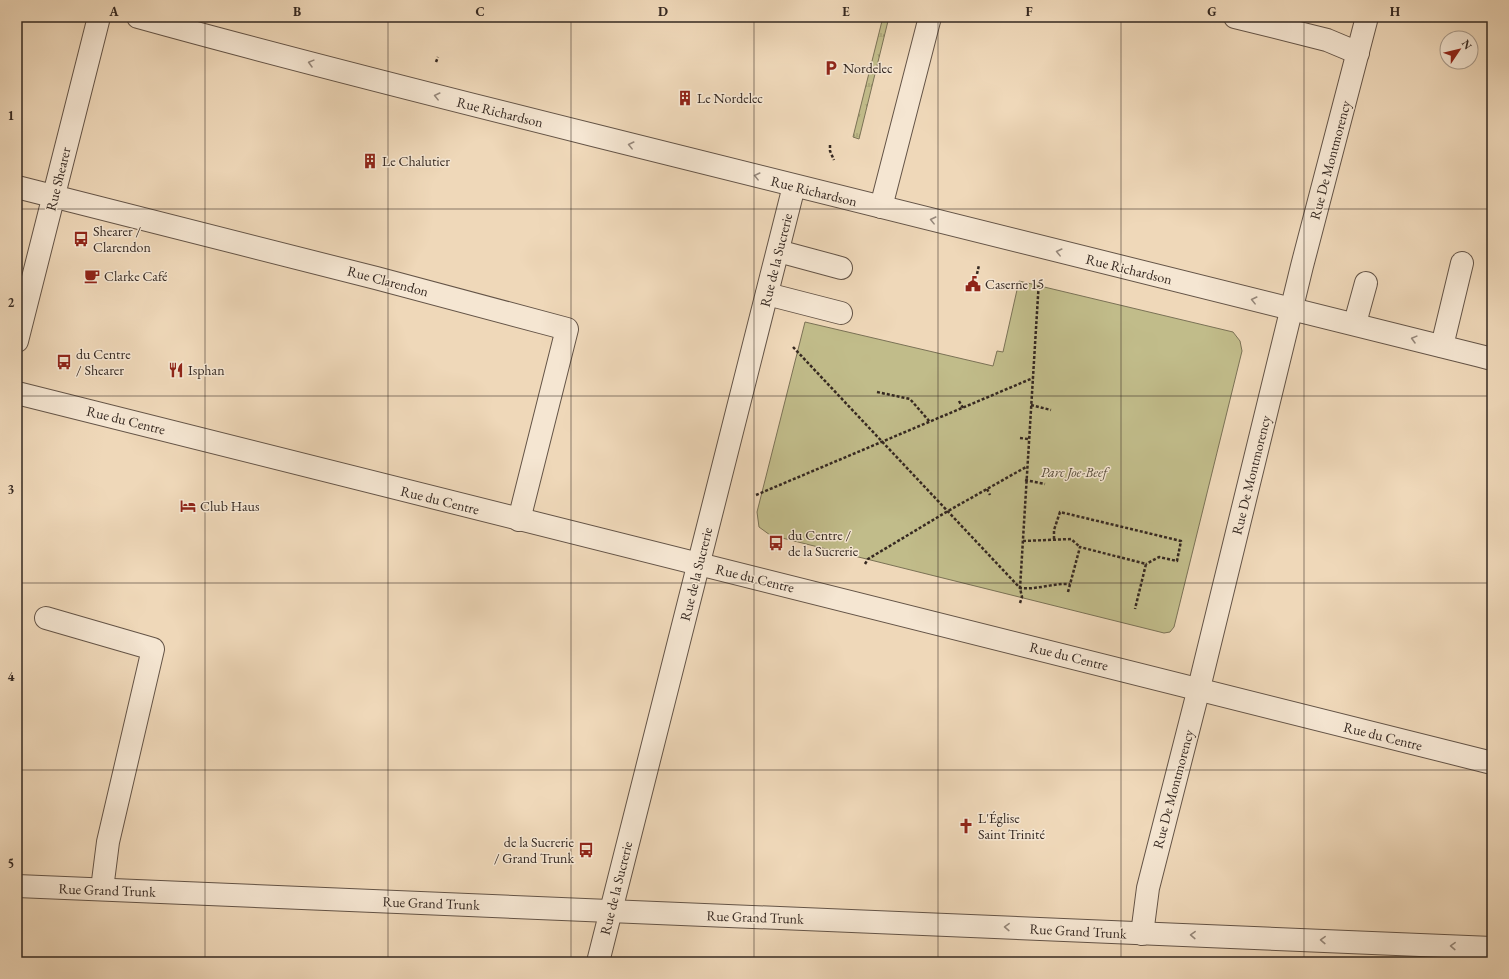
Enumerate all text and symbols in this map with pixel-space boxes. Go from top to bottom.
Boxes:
text: A [108,3,119,20]
text: B [293,3,301,20]
text: C [475,3,485,20]
text: D [658,3,668,20]
text: E [842,3,850,20]
text: F [1025,3,1033,20]
text: G [1207,3,1217,20]
text: H [1390,3,1401,20]
north arrow [1439,30,1479,70]
text: N [1459,37,1476,52]
one-way arrow [308,59,314,67]
parking icon: Nordelec [822,59,840,77]
place label: Nordelec [843,59,893,77]
building icon: Le Nordelec [676,89,694,107]
place label: Le Nordelec [697,89,763,107]
one-way arrow [433,92,440,100]
street label: Rue Richardson [455,93,546,132]
street label: Rue De Montmorency [1305,98,1355,221]
text: 1 [8,107,15,124]
one-way arrow [627,141,634,149]
street label: Rue Shearer [41,145,75,213]
building icon: Le Chalutier [361,152,379,170]
place label: Le Chalutier [382,152,450,170]
street label: Rue Richardson [769,172,860,211]
one-way arrow [753,173,760,181]
street label: Rue de la Sucrerie [756,211,796,309]
one-way arrow [930,217,937,225]
place label: Shearer / Clarendon [93,222,151,256]
bus stop icon: Shearer / Clarendon [72,230,90,248]
one-way arrow [1056,248,1063,256]
street label: Rue Richardson [1084,250,1175,289]
street label: Rue Clarendon [345,262,431,301]
cafe icon: Clarke Café [83,267,101,285]
place label: Clarke Café [104,267,168,285]
public building icon: Caserne 15 [964,275,982,293]
place label: Caserne 15 [985,275,1044,293]
text: 2 [8,294,15,311]
one-way arrow [1250,296,1257,304]
one-way arrow [1410,335,1417,344]
place label: du Centre / Shearer [76,345,131,379]
bus stop icon: du Centre / Shearer [55,353,73,371]
restaurant icon: Isphan [167,361,185,379]
place label: Isphan [188,361,225,379]
street label: Rue du Centre [85,402,168,439]
street label: Rue De Montmorency [1227,413,1275,537]
park label: Parc Joe-Beef [1041,463,1111,481]
text: 3 [8,481,15,498]
street label: Rue du Centre [399,482,482,519]
hotel icon: Club Haus [179,497,197,515]
place label: Club Haus [200,497,260,515]
street label: Rue de la Sucrerie [676,525,716,623]
place label: du Centre / de la Sucrerie [788,526,859,560]
bus stop icon: du Centre / de la Sucrerie [767,534,785,552]
street label: Rue du Centre [714,560,797,597]
street label: Rue du Centre [1028,638,1111,675]
text: 4 [8,668,15,685]
street label: Rue du Centre [1342,718,1425,755]
street label: Rue De Montmorency [1148,727,1198,850]
place label: L'Église Saint Trinité [978,809,1045,843]
church icon: L'Église Saint Trinité [957,817,975,835]
place label: de la Sucrerie / Grand Trunk [494,833,575,867]
street label: Rue de la Sucrerie [596,839,636,937]
bus stop icon: de la Sucrerie / Grand Trunk [577,841,595,859]
text: 5 [8,855,14,872]
street label: Rue Grand Trunk [58,879,156,901]
street label: Rue Grand Trunk [382,892,480,914]
street label: Rue Grand Trunk [706,906,804,928]
street label: Rue Grand Trunk [1029,919,1128,943]
one-way arrow [1004,923,1010,932]
one-way arrow [1190,931,1196,939]
one-way arrow [1320,936,1326,945]
one-way arrow [1450,942,1456,950]

